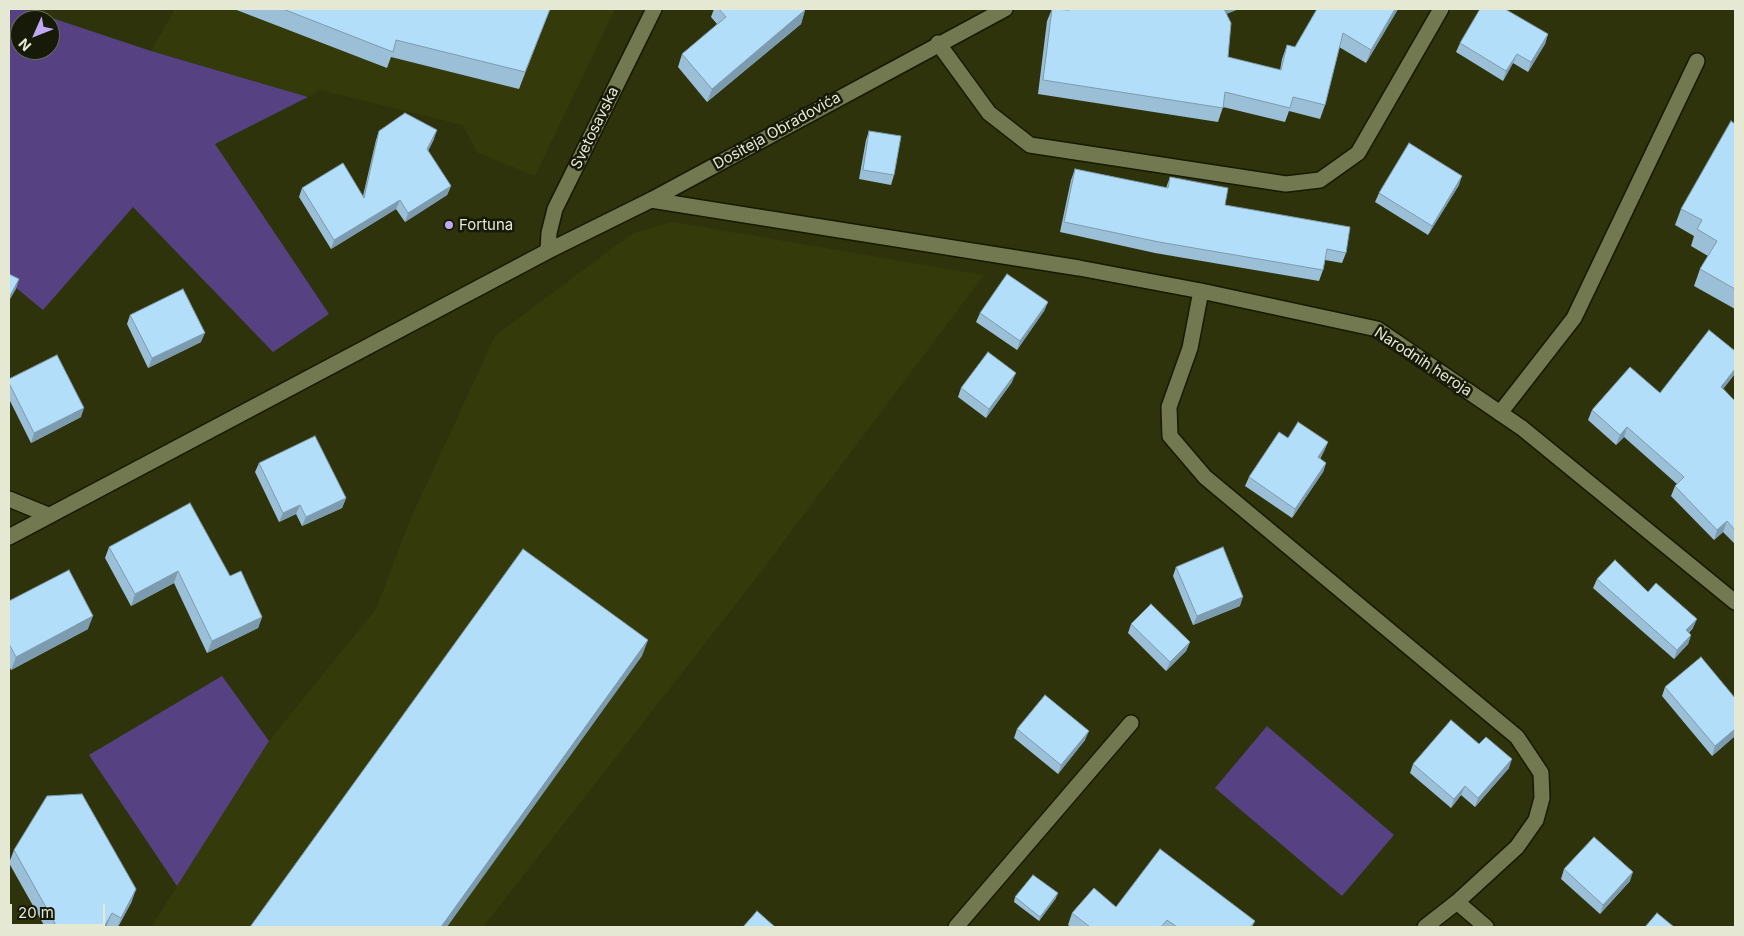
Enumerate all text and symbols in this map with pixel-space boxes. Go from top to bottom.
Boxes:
north arrow [10,10,60,60]
text: N [15,35,34,55]
street label: Svetosavska [567,84,623,172]
street label: Dositeja Obradovića [710,88,844,174]
place label: Fortuna [459,216,513,234]
marker: Fortuna [443,219,455,231]
street label: Narodnih heroja [1371,324,1475,400]
scale bar [12,894,108,926]
text: 20 m [18,903,54,922]

